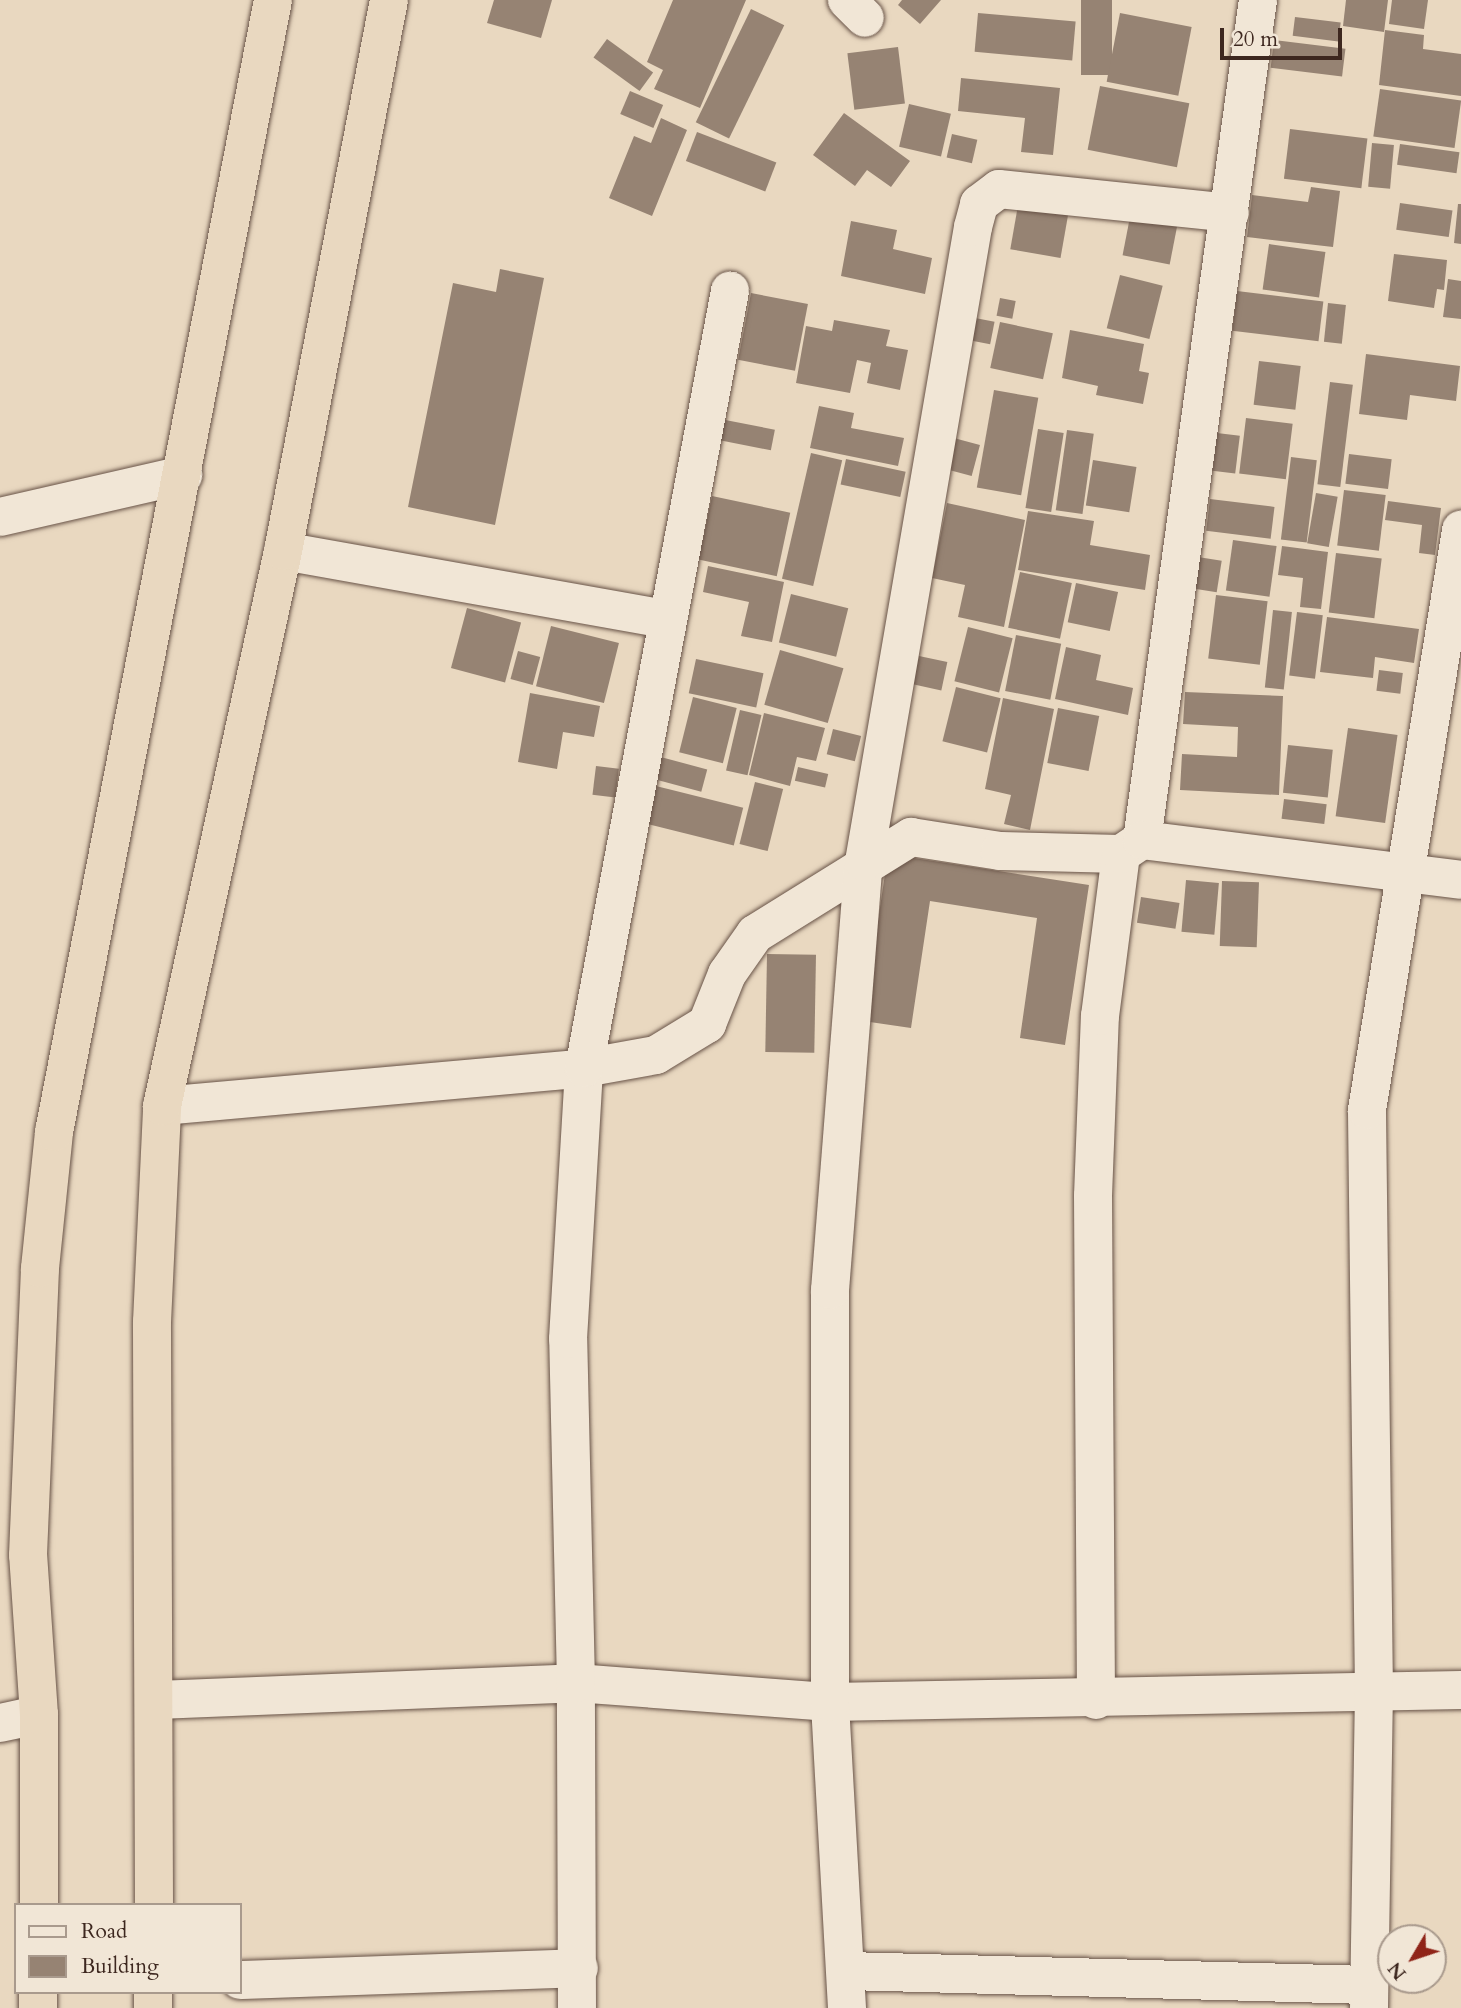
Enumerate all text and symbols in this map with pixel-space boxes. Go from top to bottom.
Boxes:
scale bar [1223,14,1346,58]
text: 20 m [1233,25,1278,54]
legend [14,1903,242,1994]
text: Road [81,1917,127,1946]
north arrow [1377,1924,1447,1994]
text: Building [81,1952,159,1981]
text: N [1382,1956,1413,1986]

